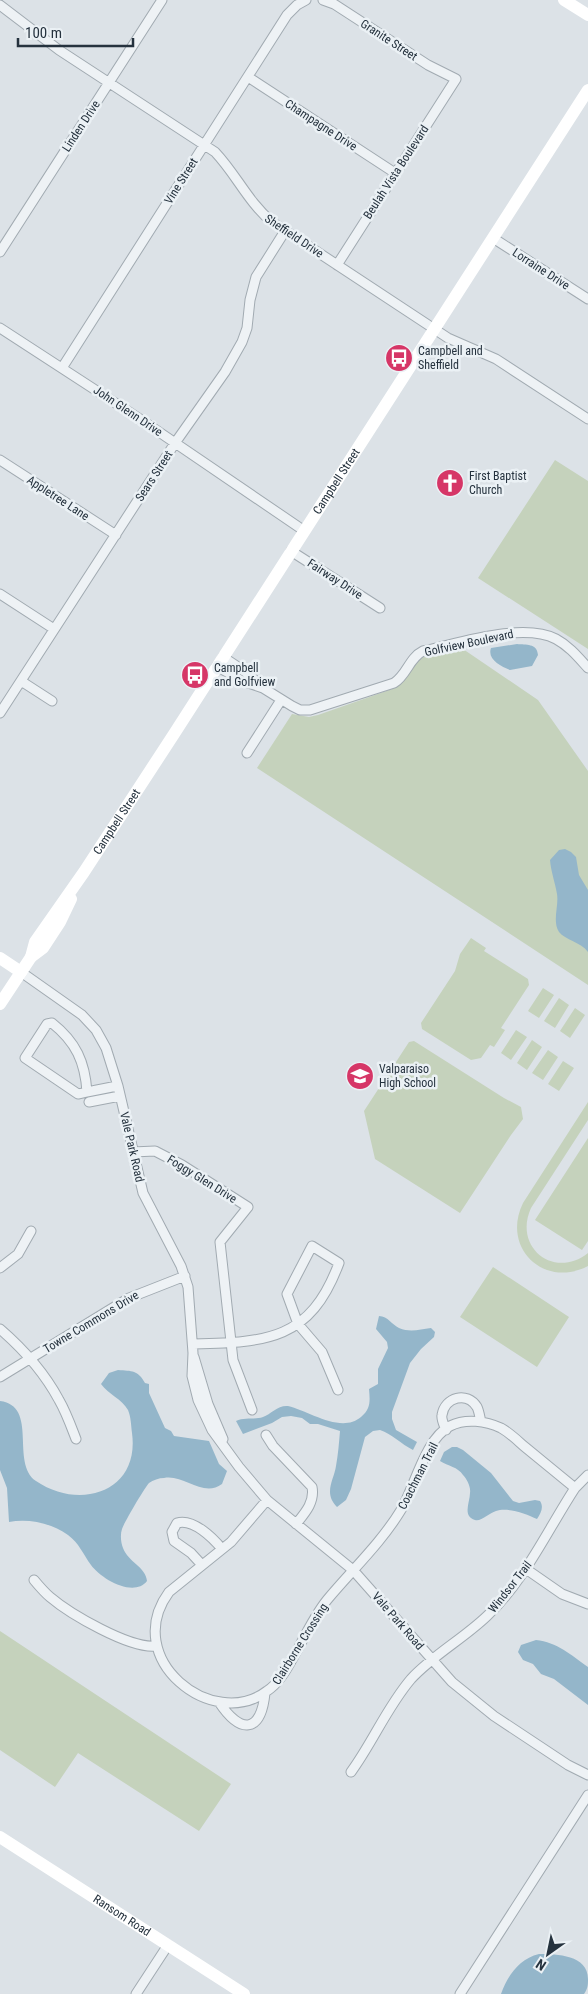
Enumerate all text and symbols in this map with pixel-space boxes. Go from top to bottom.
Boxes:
scale bar [18,15,132,47]
street label: Granite Street [358,16,420,64]
text: 100 m [25,24,62,42]
street label: Champagne Drive [282,96,360,154]
street label: Linden Drive [59,97,103,154]
street label: Beulah Vista Boulevard [360,122,432,222]
street label: Vine Street [161,155,201,207]
street label: Sheffield Drive [262,211,326,261]
street label: Lorraine Drive [510,245,573,293]
bus stop icon: Campbell and Sheffield [384,343,414,373]
place label: Campbell and Sheffield [418,344,483,372]
street label: John Glenn Drive [91,383,165,439]
street label: Campbell Street [310,445,363,517]
street label: Sears Street [132,448,176,504]
church icon: First Baptist Church [435,468,465,498]
place label: First Baptist Church [469,469,527,497]
street label: Appletree Lane [24,473,92,523]
street label: Fairway Drive [305,556,366,602]
street label: Golfview Boulevard [423,627,515,659]
bus stop icon: Campbell and Golfview [180,660,210,690]
place label: Campbell and Golfview [214,661,275,689]
street label: Campbell Street [90,786,144,857]
school or university icon: Valparaiso High School [345,1061,375,1091]
place label: Valparaiso High School [379,1062,436,1090]
street label: Vale Park Road [117,1111,147,1183]
street label: Foggy Glen Drive [165,1152,240,1206]
street label: Towne Commons Drive [41,1288,141,1356]
street label: Coachman Trail [395,1440,441,1512]
street label: Windsor Trail [485,1558,535,1616]
street label: Vale Park Road [369,1589,427,1653]
street label: Clairborne Crossing [269,1601,331,1687]
street label: Ransom Road [91,1892,153,1939]
north arrow [523,1929,573,1979]
text: N [533,1956,549,1974]

